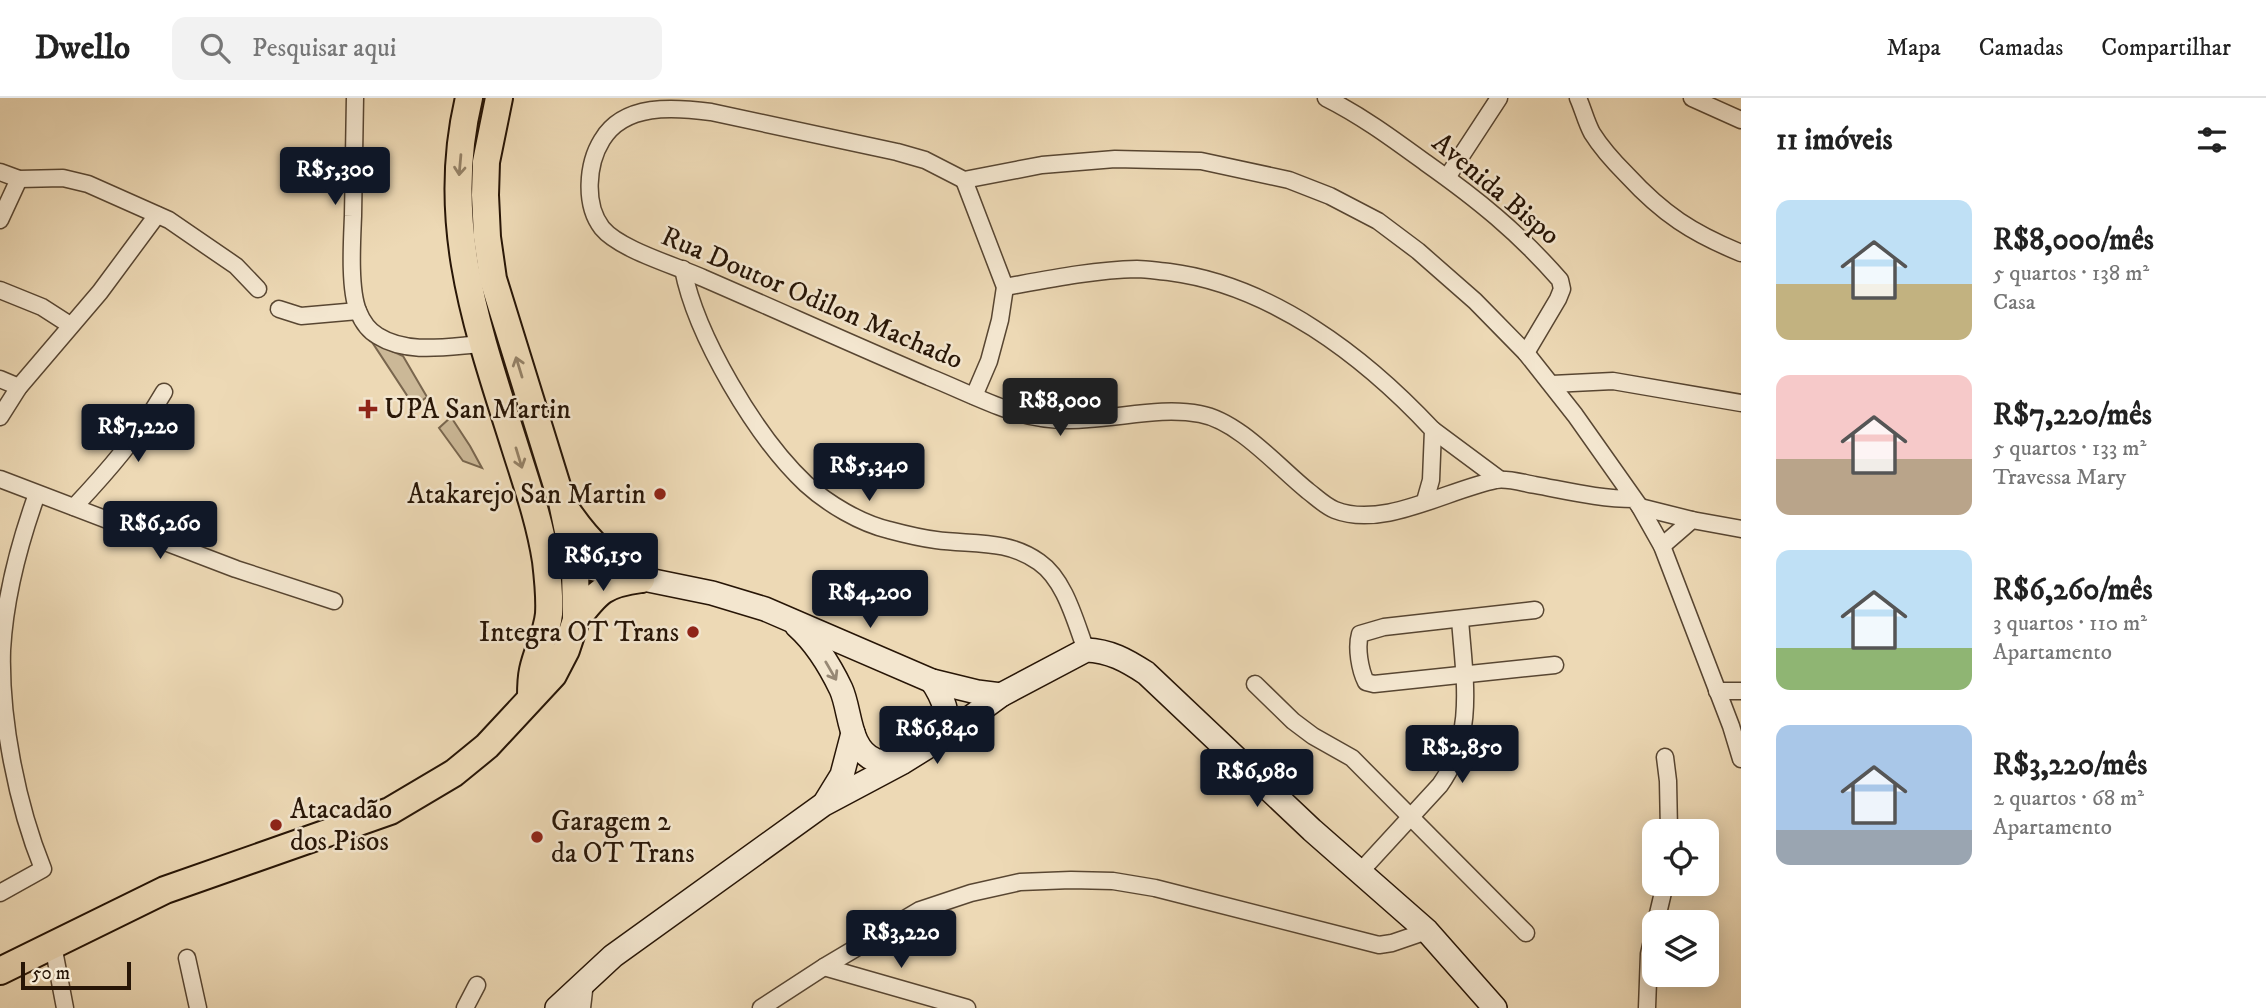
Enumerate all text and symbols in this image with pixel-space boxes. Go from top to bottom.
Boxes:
search box [172,17,662,80]
text: Dwello [35,28,130,69]
icon: search [196,29,234,67]
text: Pesquisar aqui [252,32,397,65]
text: Mapa [1886,33,1941,63]
text: Camadas [1979,33,2063,63]
text: Compartilhar [2101,33,2231,63]
icon: filters [2193,121,2231,159]
text: 11 imóveis [1776,122,1893,159]
street label: Avenida Bispo [1425,125,1567,253]
pin: R$5,300 [270,148,400,207]
one-way arrow [453,154,466,176]
text: R$5,300 [296,155,374,184]
street label: Rua Doutor Odilon Machado [656,219,968,377]
text: R$8,000/mês [1993,222,2154,259]
icon: home [1832,228,1916,312]
text: 5 quartos · 138 m² [1993,259,2149,288]
text: Casa [1993,288,2036,317]
one-way arrow [512,356,525,378]
pin: R$8,000 [995,378,1125,438]
text: R$8,000 [1019,386,1101,415]
place label: UPA San Martin [384,392,571,427]
text: R$7,220/mês [1993,397,2152,434]
marker: UPA San Martin [358,399,378,419]
icon: home [1832,403,1916,487]
pin: R$7,220 [73,404,203,464]
text: R$7,220 [98,412,178,441]
text: 5 quartos · 133 m² [1993,434,2146,463]
pin: R$5,340 [804,444,934,503]
one-way arrow [513,447,526,469]
text: R$5,340 [830,451,908,480]
text: Travessa Mary [1993,463,2126,492]
place label: Atakarejo San Martin [407,477,646,512]
marker: Atakarejo San Martin [652,486,668,502]
pin: R$6,260 [95,502,225,561]
text: R$6,260 [119,509,201,538]
pin: R$6,150 [538,533,668,593]
text: R$6,150 [564,541,642,570]
pin: R$4,200 [805,570,935,630]
text: R$6,260/mês [1993,572,2153,609]
text: R$4,200 [828,578,912,607]
icon: home [1832,578,1916,662]
text: 3 quartos · 110 m² [1993,609,2147,638]
place label: Integra OT Trans [479,615,679,650]
marker: Integra OT Trans [685,624,701,640]
text: Apartamento [1993,638,2112,667]
one-way arrow [824,661,838,681]
pin: R$6,840 [872,706,1002,766]
text: R$6,840 [895,714,979,743]
pin: R$2,850 [1397,726,1527,785]
text: R$2,850 [1422,733,1502,762]
text: R$3,220/mês [1993,747,2147,784]
pin: R$6,980 [1192,750,1322,809]
icon: home [1832,753,1916,837]
text: R$6,980 [1216,757,1298,786]
text: 2 quartos · 68 m² [1993,784,2144,813]
place label: Atacadão dos Pisos [290,792,392,859]
place label: Garagem 2 da OT Trans [551,804,695,871]
text: Apartamento [1993,813,2112,842]
marker: Atacadão dos Pisos [268,817,284,833]
map controls [1642,819,1719,987]
button: locate [1642,819,1719,896]
marker: Garagem 2 da OT Trans [529,829,545,845]
pin: R$3,220 [836,910,966,970]
button: layers [1642,910,1719,987]
text: R$3,220 [862,918,940,947]
scale bar [21,959,131,991]
text: 50 m [32,962,70,985]

